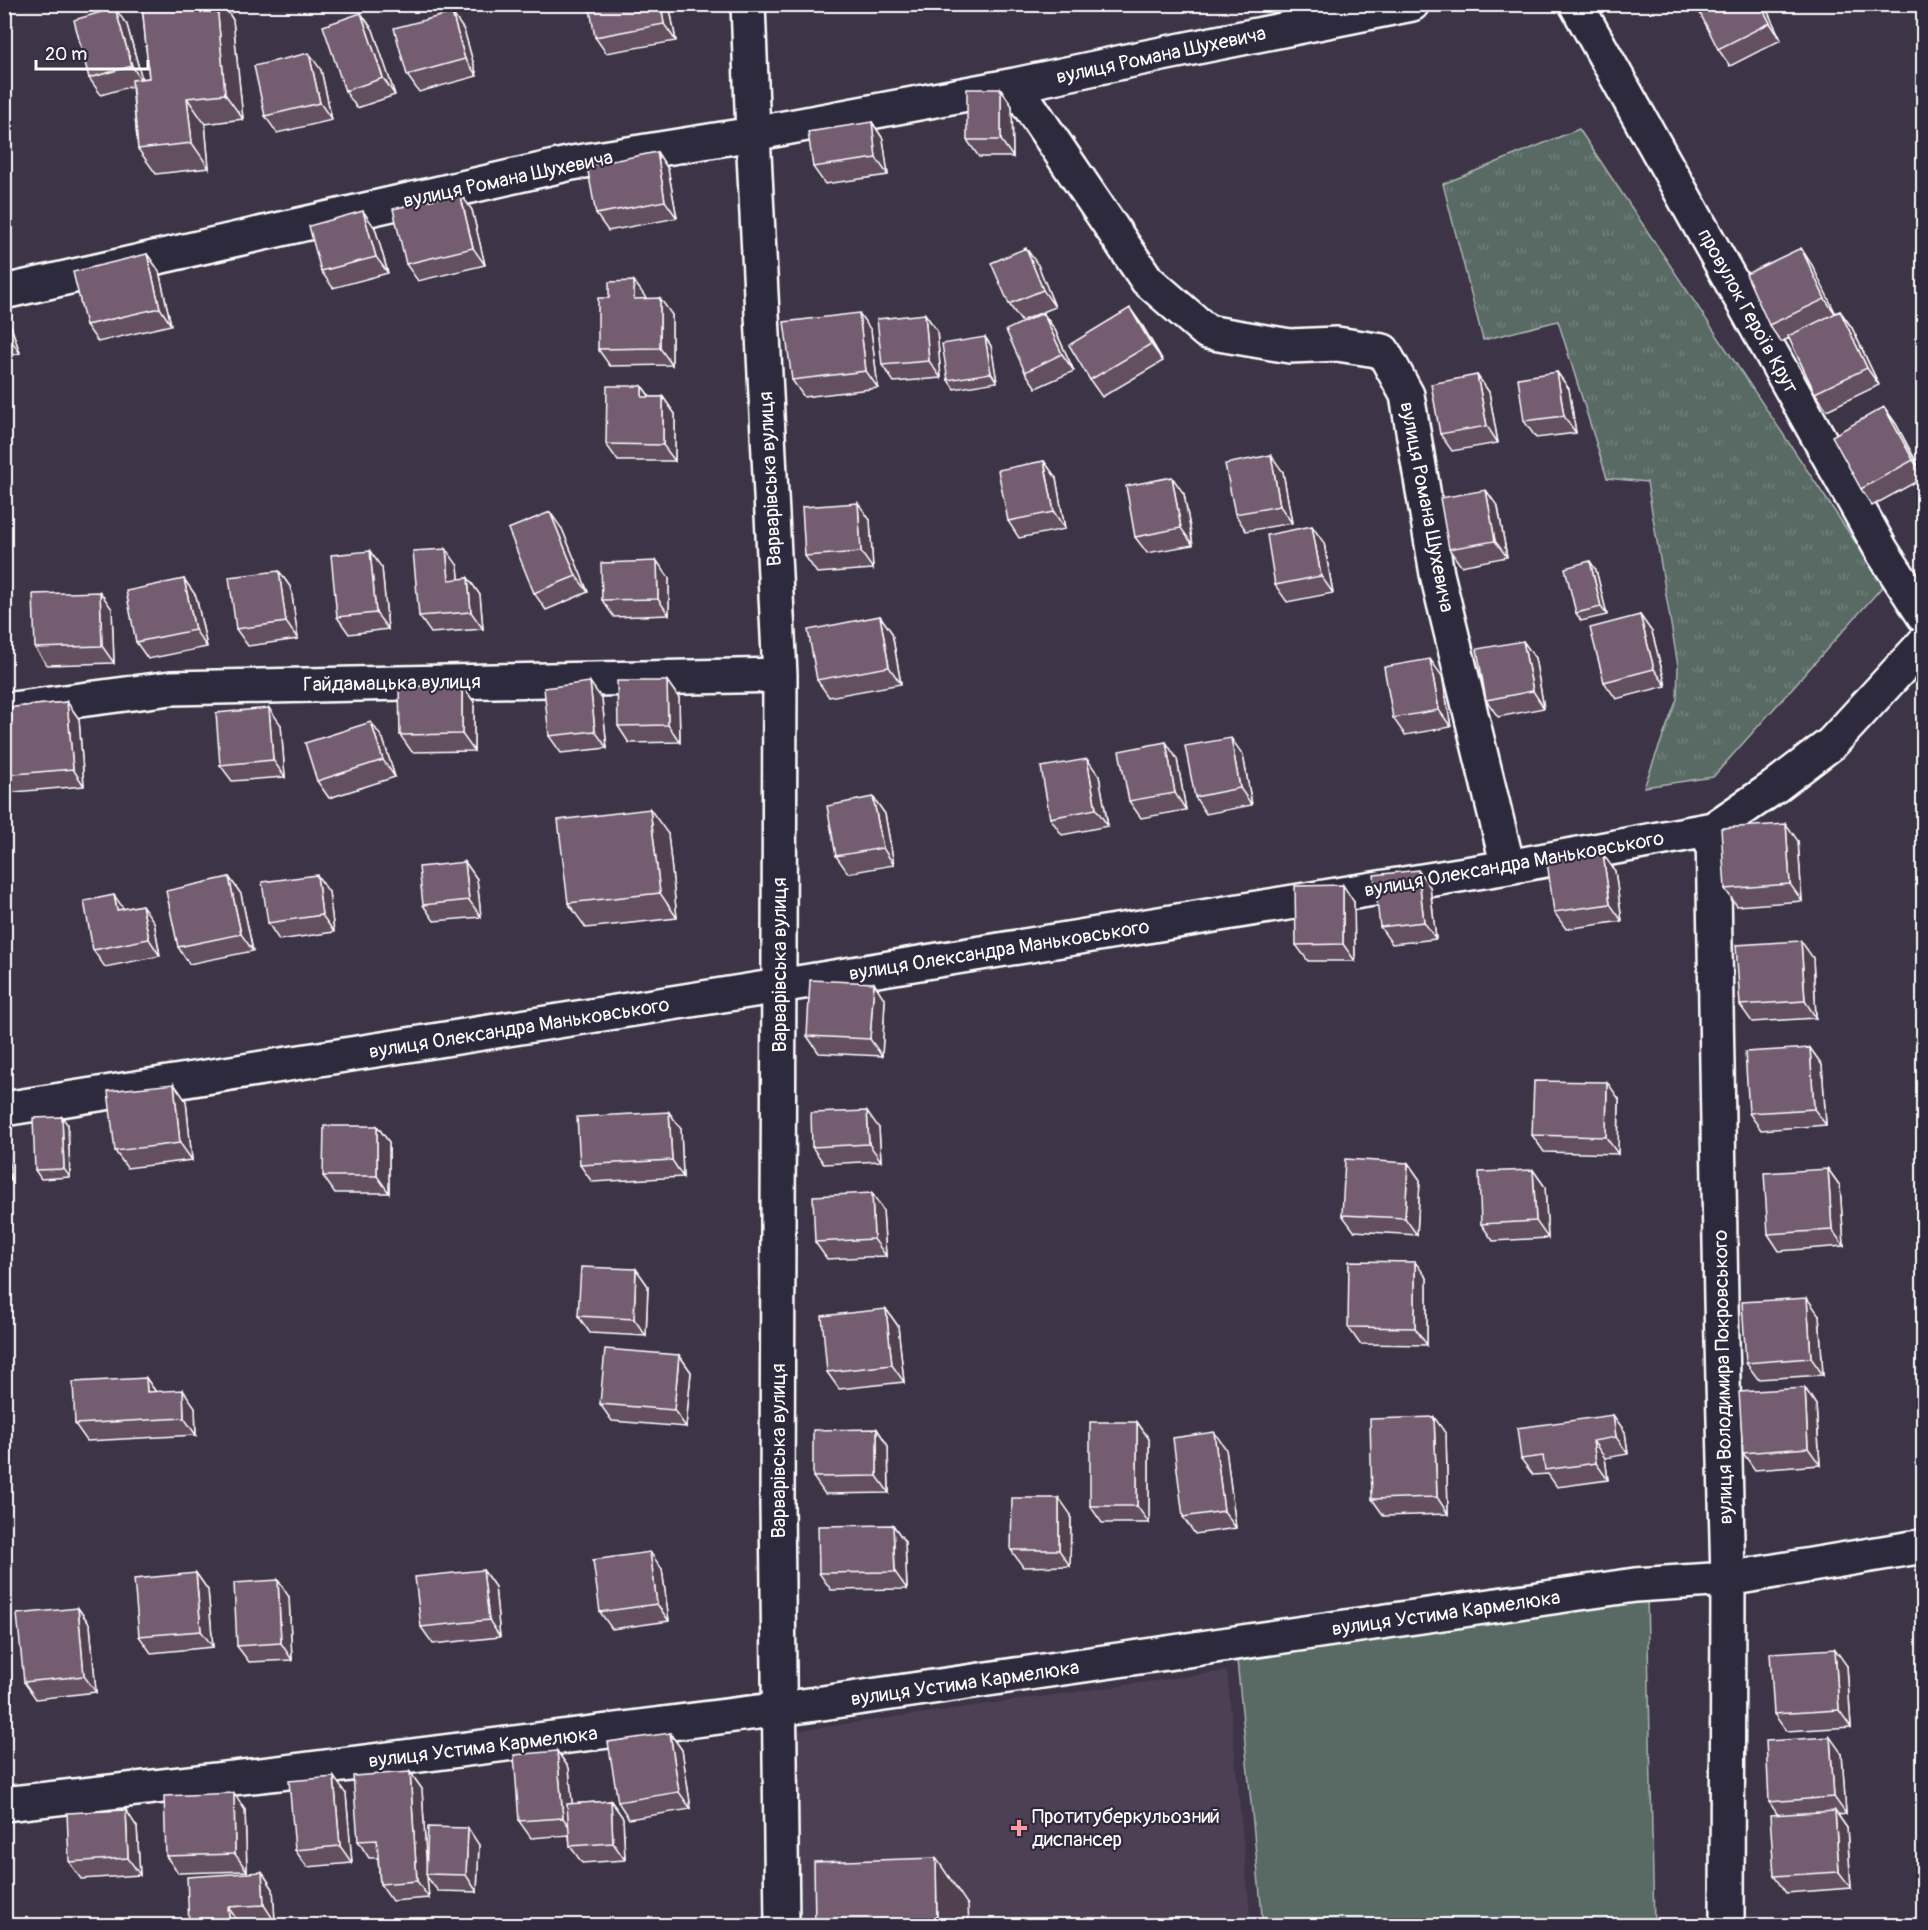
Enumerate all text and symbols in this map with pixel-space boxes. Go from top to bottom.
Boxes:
street label: вулиця Романа Шухевича [1054,21,1268,89]
scale bar [36,33,148,71]
text: 20 m [45,43,87,66]
street label: вулиця Романа Шухевича [401,145,615,213]
street label: провулок Героїв Крут [1692,224,1804,398]
street label: Варварівська вулиця [753,391,787,567]
street label: вулиця Романа Шухевича [1394,400,1460,614]
street label: Гайдамацька вулиця [303,669,481,697]
street label: вулиця Олександра Маньковського [1362,825,1666,903]
street label: Варварівська вулиця [767,877,792,1053]
street label: вулиця Олександра Маньковського [847,914,1151,986]
street label: вулиця Олександра Маньковського [367,992,671,1064]
street label: вулиця Володимира Покровського [1708,1229,1738,1524]
street label: Варварівська вулиця [766,1363,791,1539]
street label: вулиця Устима Кармелюка [1330,1585,1562,1641]
street label: вулиця Устима Кармелюка [849,1655,1081,1711]
street label: вулиця Устима Кармелюка [367,1721,599,1773]
place label: Протитуберкульозний диспансер [1032,1804,1220,1852]
marker: Протитуберкульозний диспансер [1010,1819,1028,1837]

